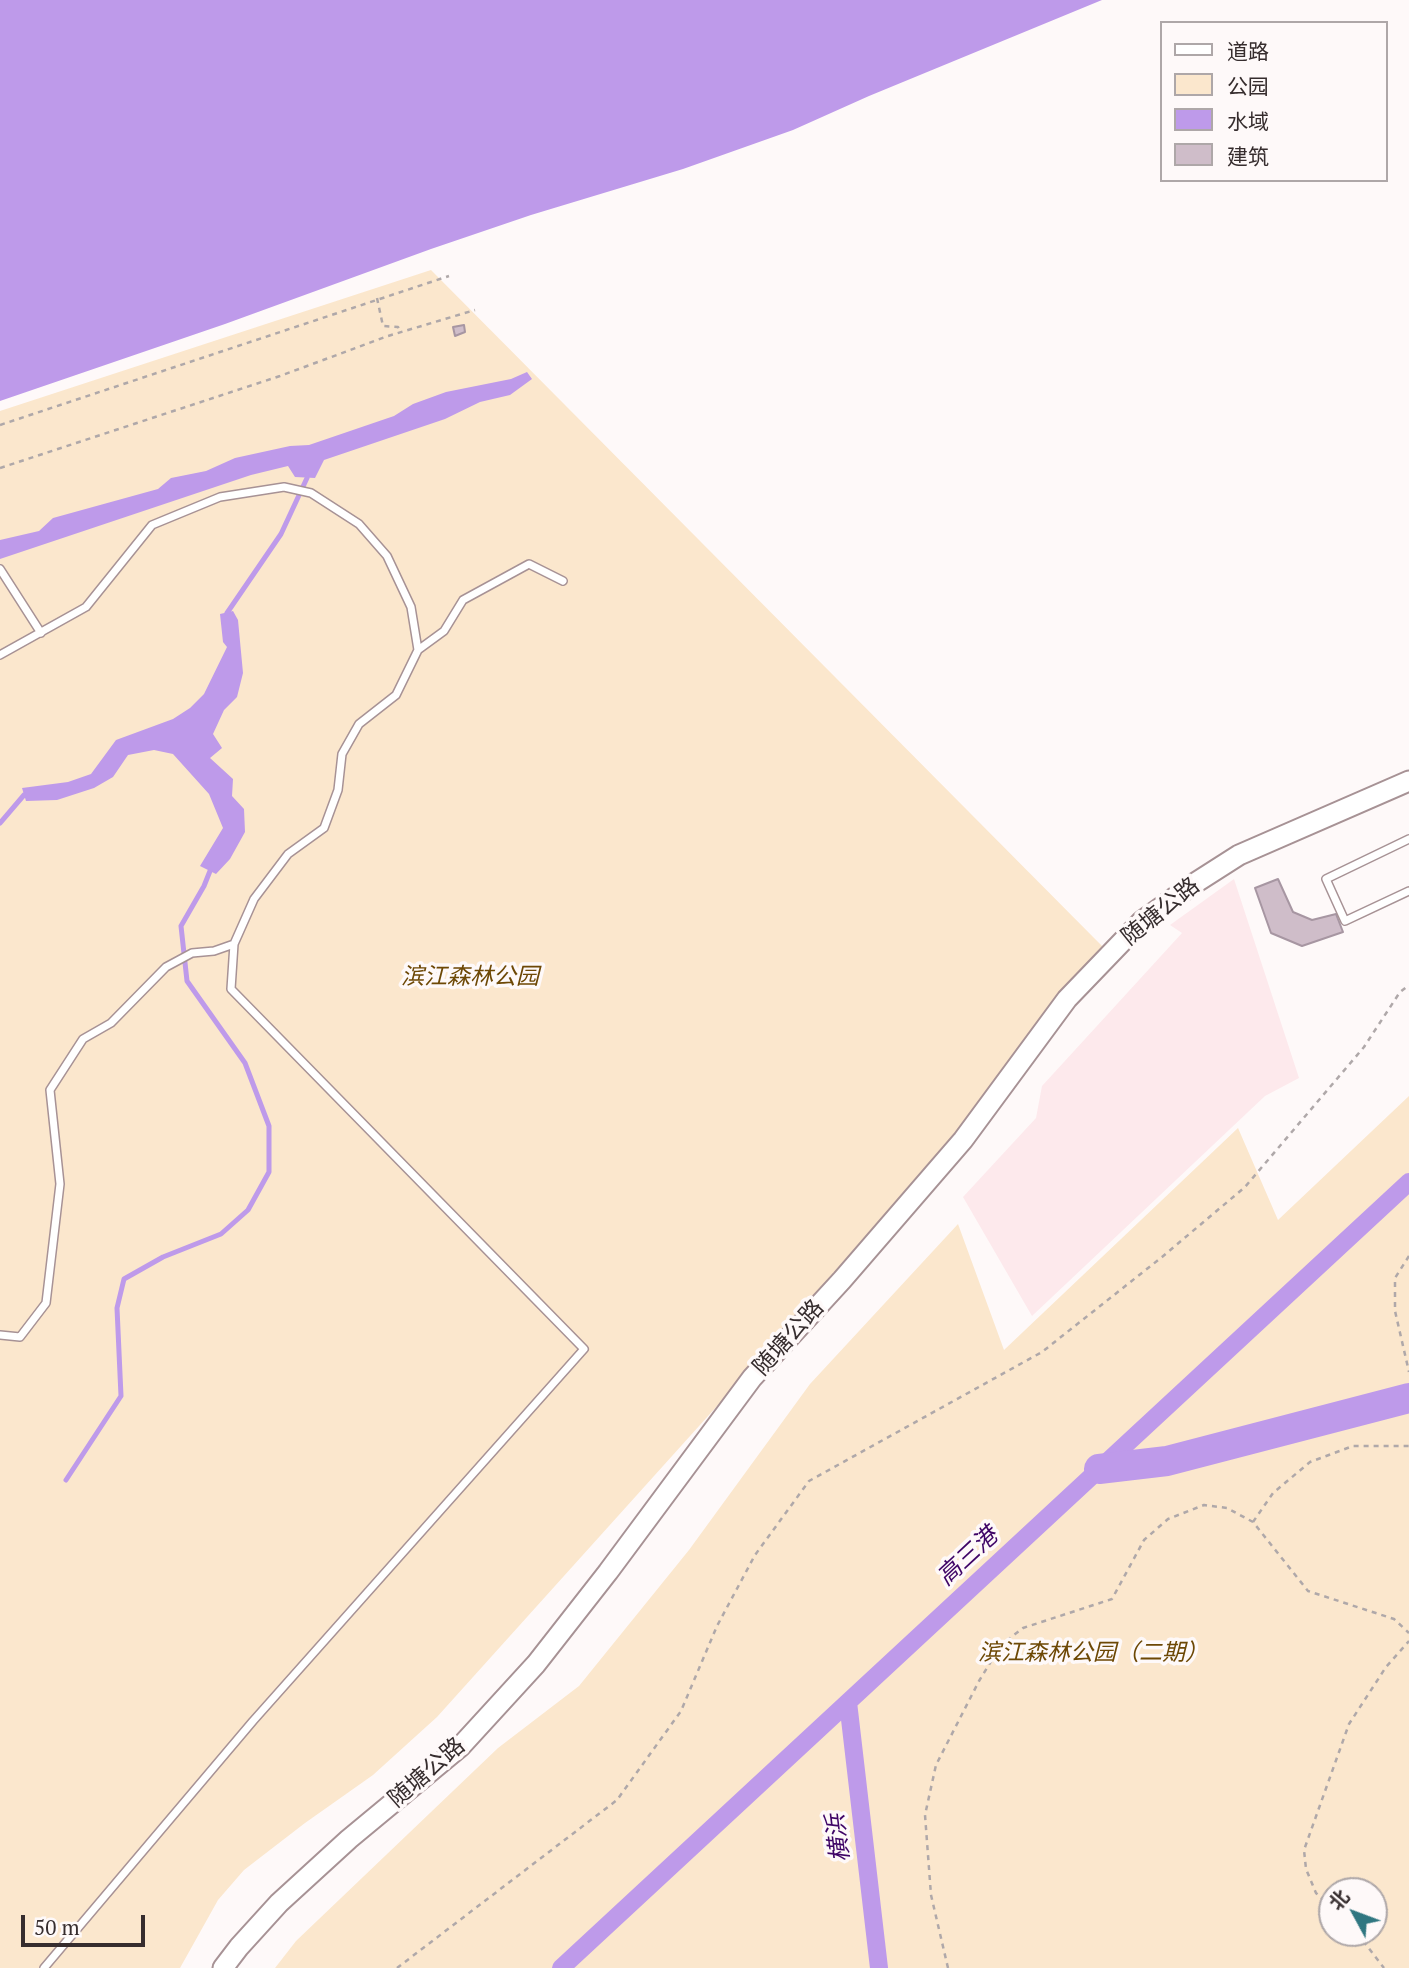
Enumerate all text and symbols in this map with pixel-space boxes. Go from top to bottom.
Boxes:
legend [1160,21,1388,182]
text: 道路 [1227,37,1269,65]
text: 公园 [1227,72,1269,100]
text: 水域 [1227,107,1269,135]
text: 建筑 [1227,142,1269,170]
street label: 随塘公路 [1117,872,1205,952]
park label: 滨江森林公园 [401,963,539,991]
street label: 随塘公路 [748,1295,830,1381]
water label: 高三港 [932,1522,1004,1592]
park label: 滨江森林公园（二期） [978,1639,1208,1667]
street label: 随塘公路 [383,1732,471,1814]
water label: 横浜 [822,1812,856,1864]
north arrow [1318,1877,1388,1947]
text: 北 [1323,1884,1354,1915]
scale bar [24,1902,149,1946]
text: 50 m [34,1913,80,1941]

